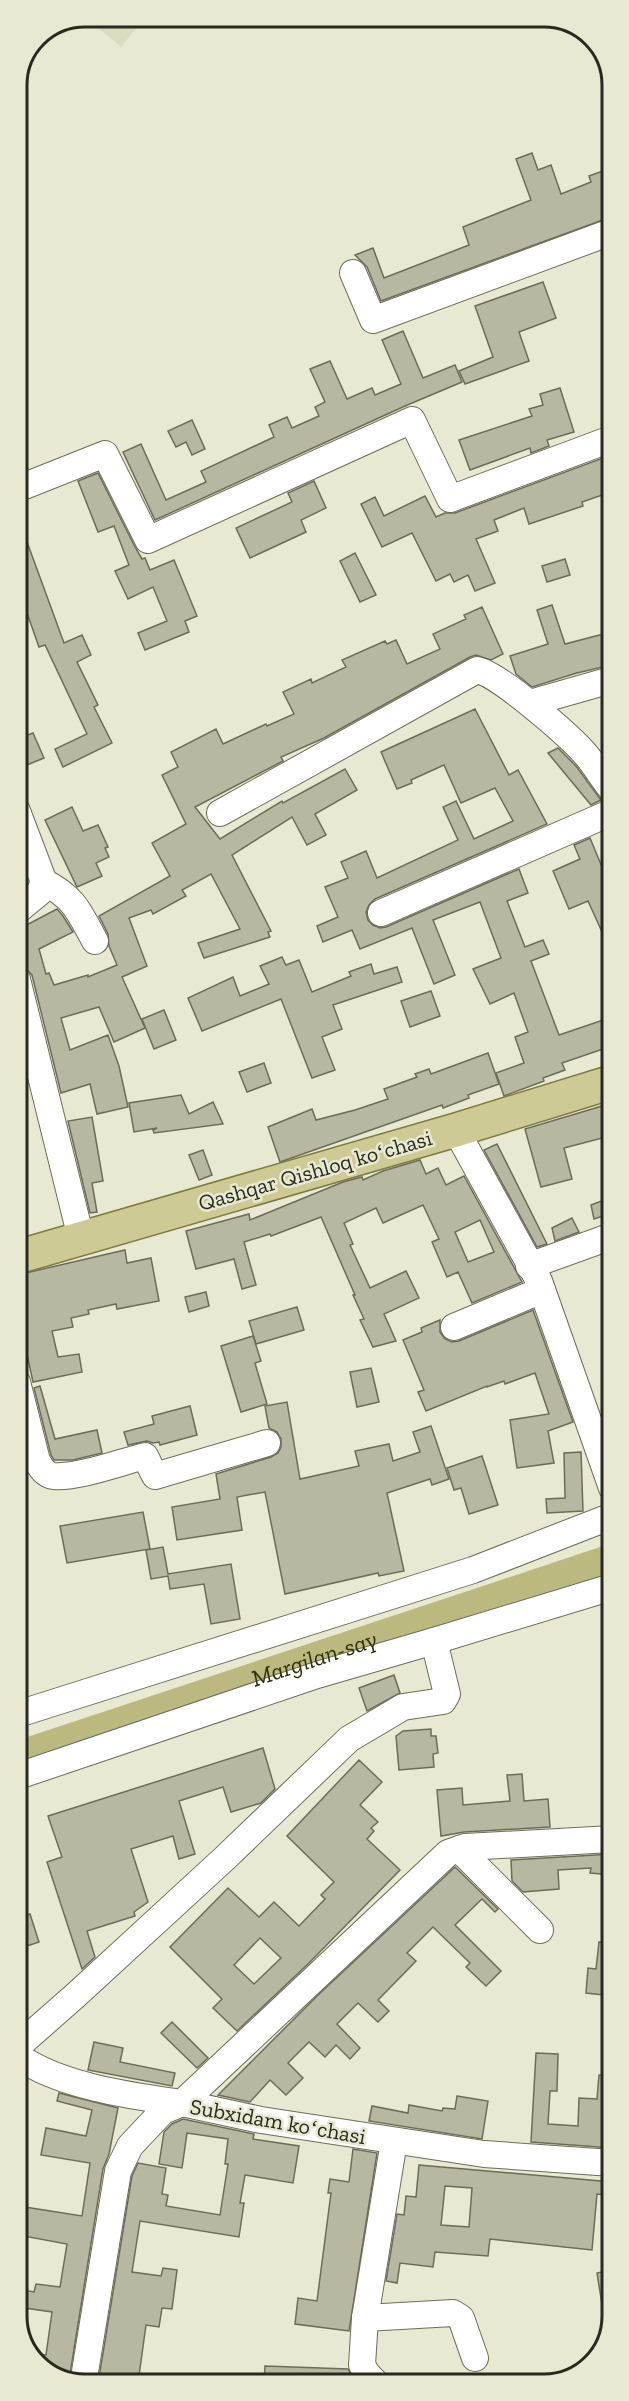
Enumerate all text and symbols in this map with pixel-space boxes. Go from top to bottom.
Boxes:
street label: Qashqar Qishloq koʻchasi [195,1124,435,1217]
water label: Margilan-say [247,1624,380,1693]
street label: Subxidam koʻchasi [188,2093,368,2150]

